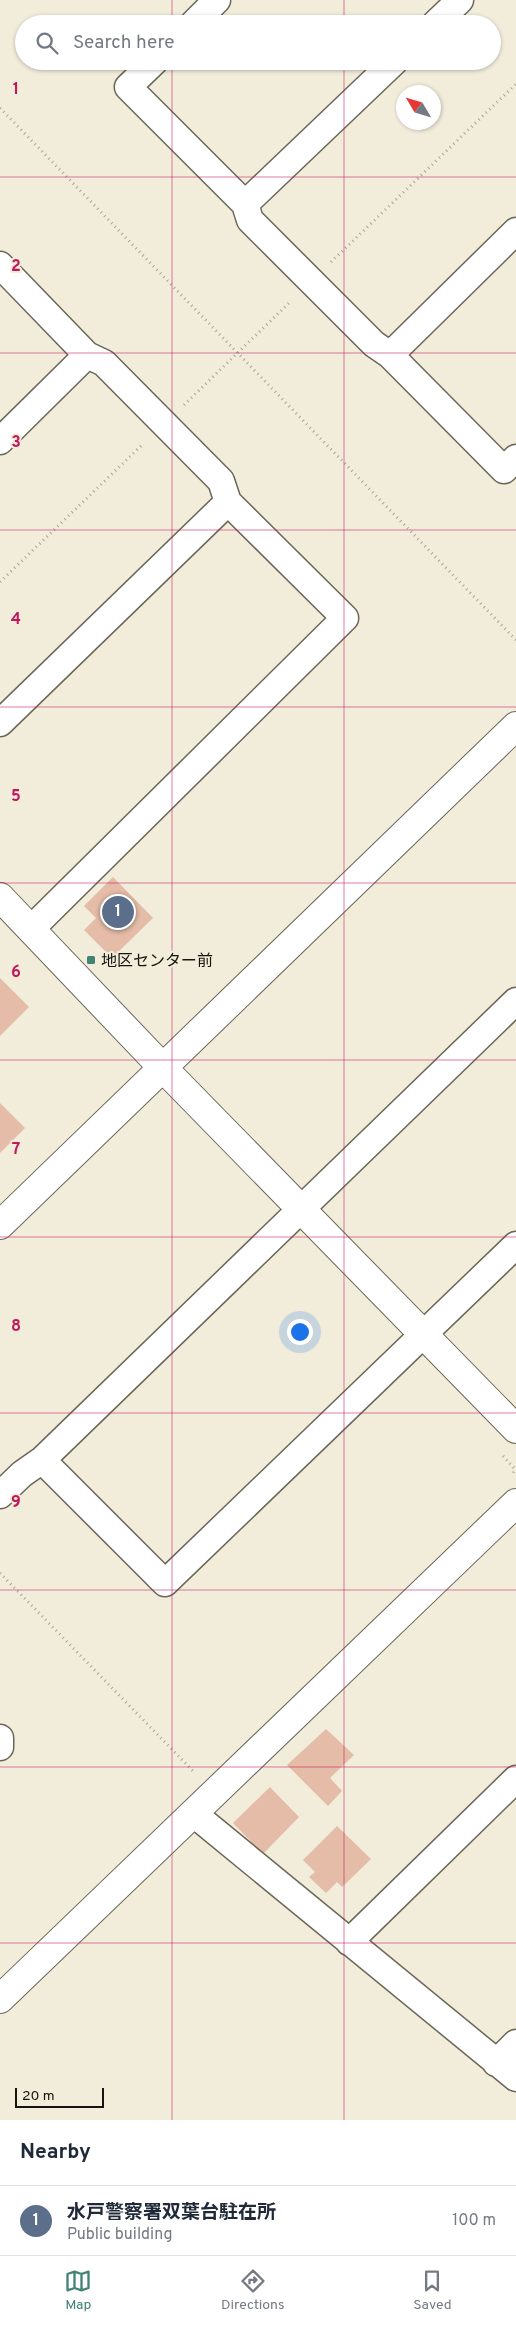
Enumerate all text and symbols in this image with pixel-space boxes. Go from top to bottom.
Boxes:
search box [15,15,501,70]
icon: search [33,29,61,57]
text: Search here [73,31,175,55]
text: 1 [13,80,19,100]
north arrow [396,85,441,130]
text: 2 [11,257,21,277]
text: 3 [11,433,21,453]
text: 4 [11,610,21,630]
text: 5 [11,787,21,807]
pin: 1 [102,893,134,931]
place label: 地区センター前 [101,952,213,972]
marker: 地区センター前 [85,954,97,966]
text: 6 [11,963,21,983]
text: 7 [12,1140,20,1160]
text: 8 [11,1317,21,1337]
your location [287,1319,313,1345]
text: 9 [11,1493,21,1513]
scale bar [15,2085,104,2108]
text: 20 m [22,2088,55,2105]
text: Nearby [20,2139,91,2166]
text: 水戸警察署双葉台駐在所 [67,2201,276,2225]
text: 1 [33,2211,39,2231]
text: 100 m [452,2211,496,2231]
text: Public building [67,2225,172,2245]
tab: Map [64,2267,92,2314]
tab: Directions [221,2267,285,2314]
tab: Saved [413,2267,452,2314]

